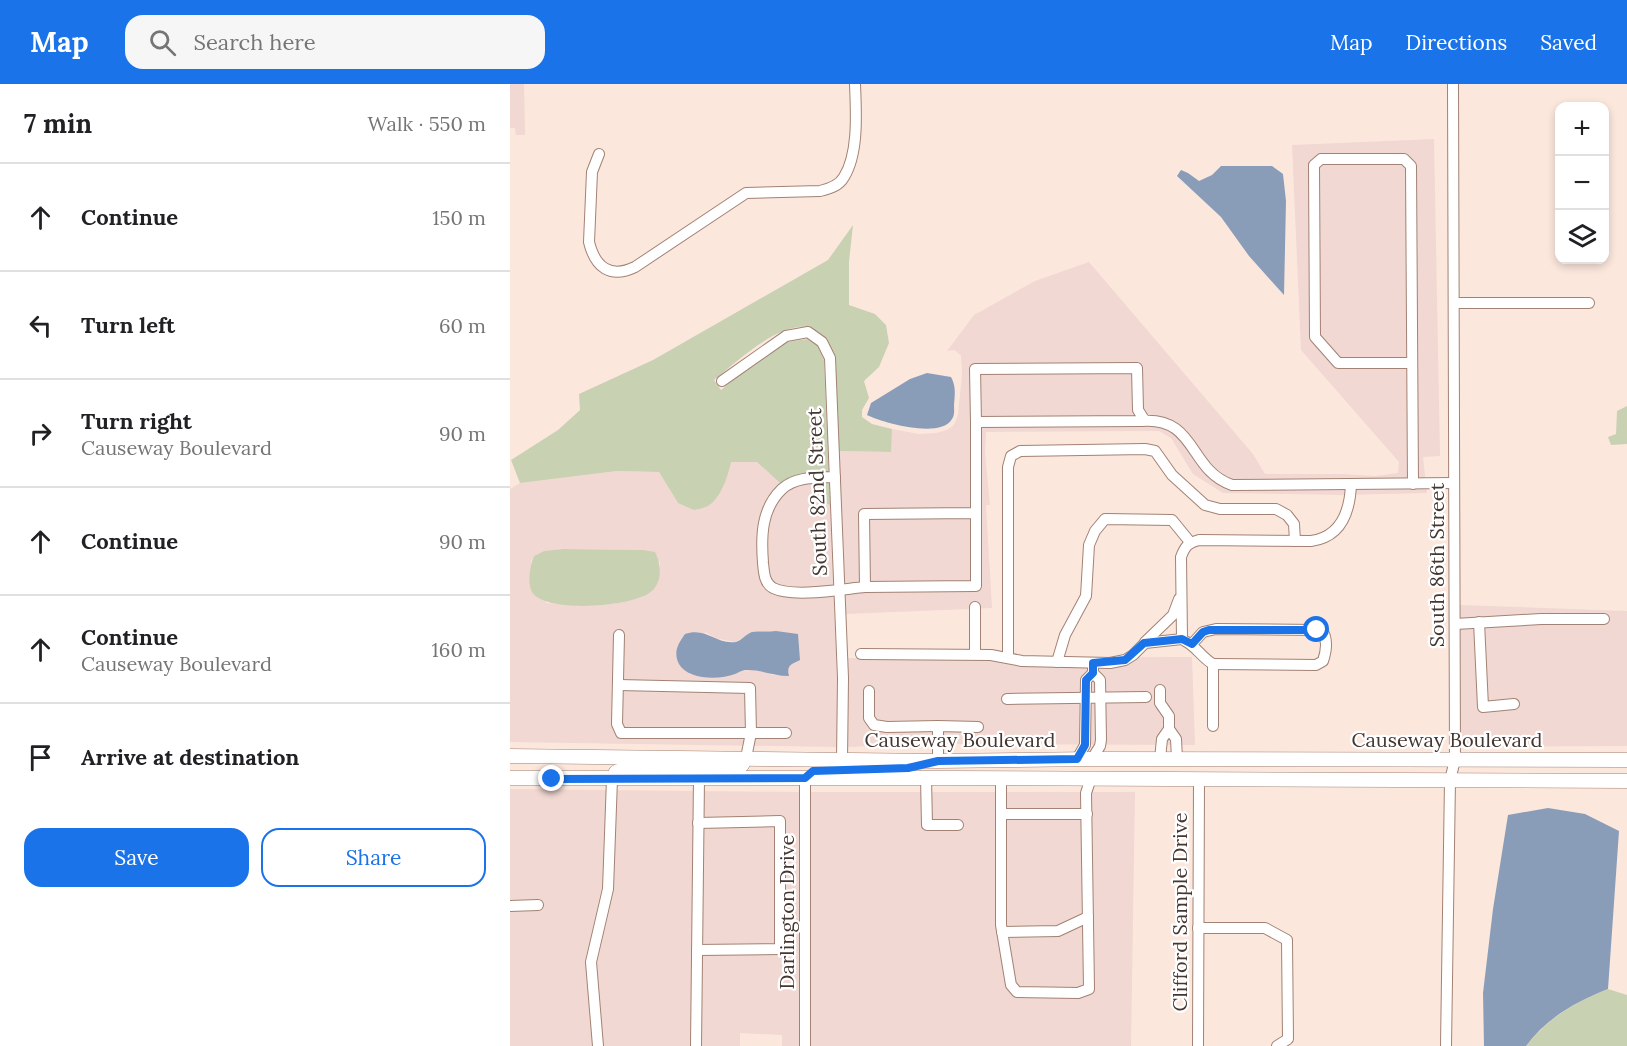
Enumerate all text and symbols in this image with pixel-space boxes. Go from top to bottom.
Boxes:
search box [125,15,545,69]
text: Map [30,24,89,60]
icon: search [146,26,179,59]
text: Search here [194,28,316,56]
text: Map [1330,29,1373,56]
text: Directions [1406,29,1507,56]
text: Saved [1540,29,1597,56]
map controls [1555,102,1609,264]
button: + [1555,102,1609,156]
text: 7 min [24,107,92,140]
text: Walk · 550 m [368,111,486,136]
button: − [1555,156,1609,210]
icon: ahead [24,201,57,234]
text: Continue [81,203,178,231]
text: 150 m [432,205,486,230]
button: layers [1555,210,1609,264]
icon: left [24,309,57,342]
text: Turn left [81,311,175,339]
text: 60 m [439,313,486,338]
text: Turn right [81,407,192,435]
street label: South 82nd Street [801,407,832,576]
icon: right [24,417,57,450]
text: 90 m [439,421,486,446]
text: Causeway Boulevard [81,435,272,460]
street label: South 86th Street [1424,483,1449,647]
icon: ahead [24,525,57,558]
text: Continue [81,527,178,555]
text: 90 m [439,529,486,554]
route start [1303,616,1329,642]
text: Continue [81,623,178,651]
icon: ahead [24,633,57,666]
text: 160 m [432,637,486,662]
text: Causeway Boulevard [81,651,272,676]
street label: Causeway Boulevard [865,727,1055,752]
street label: Causeway Boulevard [1352,727,1542,752]
icon: arrive [24,741,57,774]
text: Arrive at destination [81,743,299,771]
route end [538,765,564,791]
street label: Clifford Sample Drive [1167,812,1192,1012]
button: Save [24,828,249,887]
button: Share [261,828,486,887]
street label: Darlington Drive [774,834,799,989]

